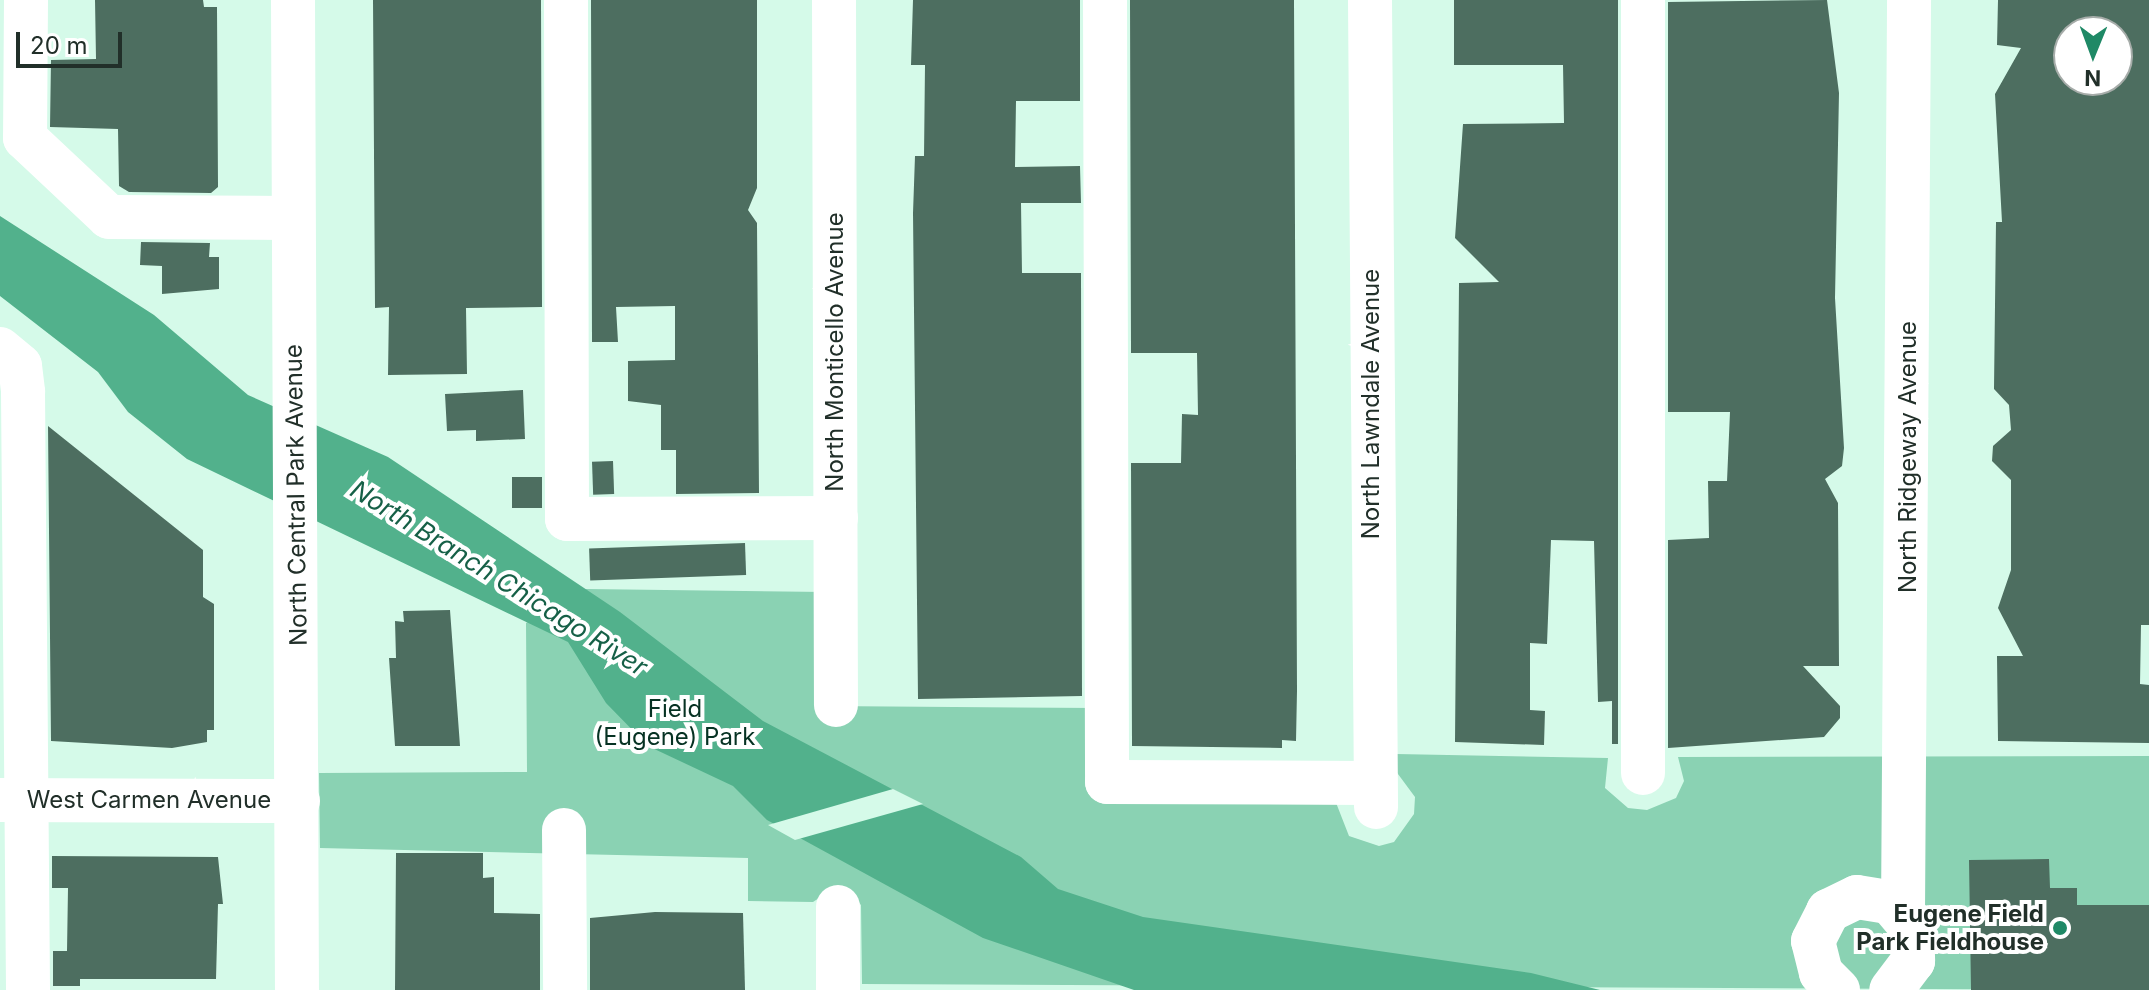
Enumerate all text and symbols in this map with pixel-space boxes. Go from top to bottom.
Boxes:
scale bar [20,16,126,66]
north arrow [2053,16,2133,96]
text: 20 m [30,31,88,60]
text: N [2084,65,2101,91]
street label: North Monticello Avenue [821,212,849,492]
street label: North Lawndale Avenue [1357,269,1385,539]
street label: North Ridgeway Avenue [1894,321,1922,593]
street label: North Central Park Avenue [279,344,313,646]
water label: North Branch Chicago River [345,474,653,682]
park label: Field (Eugene) Park [595,695,755,751]
street label: West Carmen Avenue [27,786,271,814]
place label: Eugene Field Park Fieldhouse [1856,900,2044,956]
marker: Eugene Field Park Fieldhouse [2051,919,2069,937]

